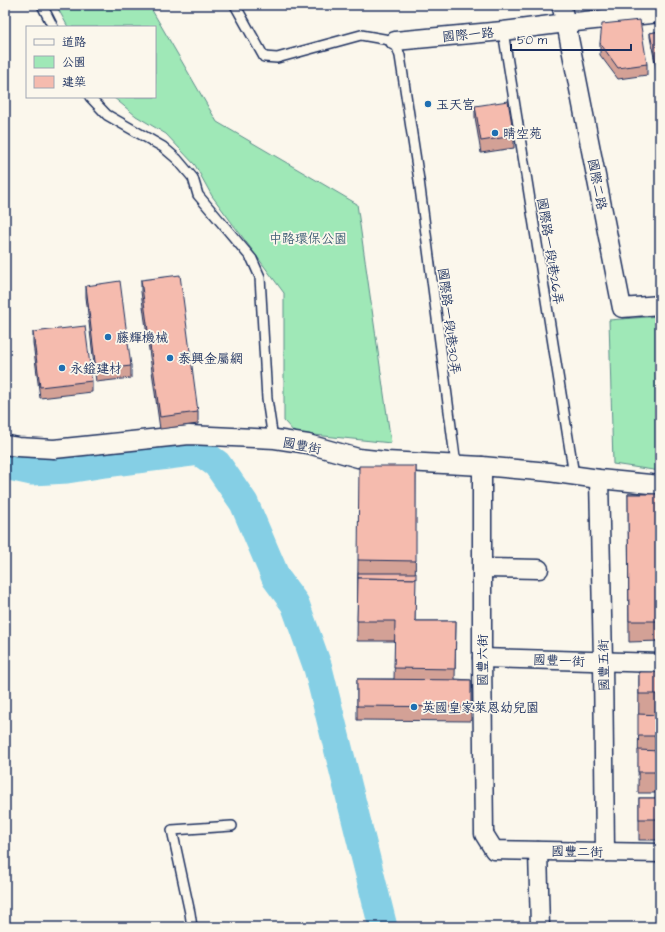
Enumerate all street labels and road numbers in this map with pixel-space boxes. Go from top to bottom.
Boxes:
street label: 國際一路 [441,24,495,46]
street label: 國際二路 [583,157,611,211]
street label: 國際路一段1巷26弄 [533,196,567,306]
street label: 國際路一段1巷30弄 [434,267,464,376]
street label: 國豐街 [281,433,323,459]
street label: 國豐六街 [474,634,492,686]
street label: 國豐五街 [595,639,613,691]
street label: 國豐一街 [533,651,585,671]
street label: 國豐二街 [551,843,603,861]

